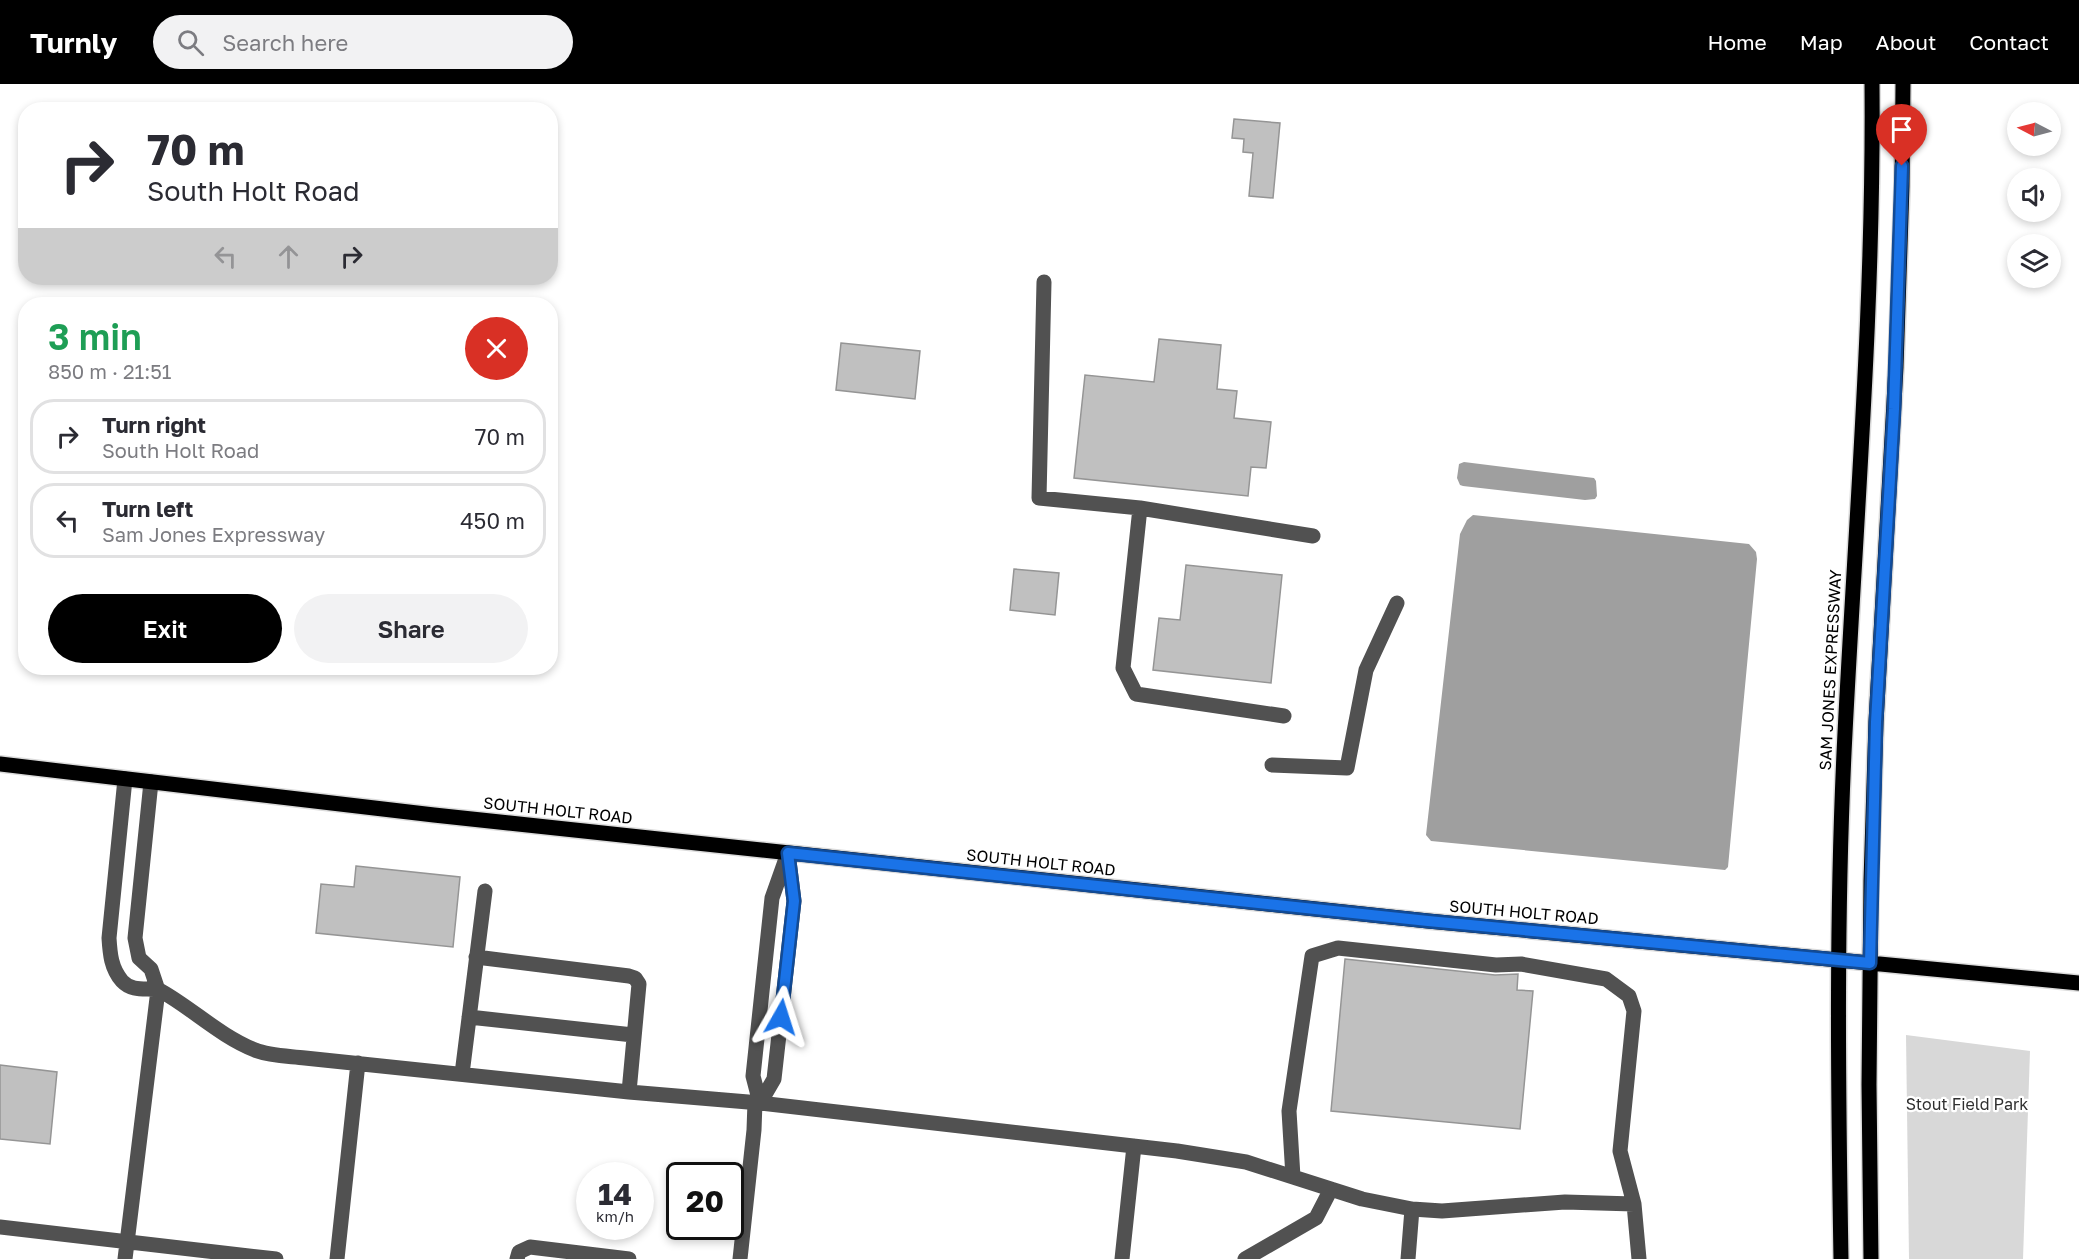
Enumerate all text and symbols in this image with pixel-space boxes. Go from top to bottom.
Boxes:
search box [153,15,573,69]
text: Turnly [30,26,117,59]
icon: search [174,26,207,59]
text: Search here [222,29,348,56]
text: Home [1707,29,1767,55]
text: Map [1800,29,1843,55]
text: About [1876,29,1936,55]
text: Contact [1969,29,2049,55]
north arrow [2007,102,2061,156]
map controls [2007,102,2061,288]
pin [1876,104,1927,166]
icon: arrive [1885,113,1918,146]
text: 70 m [147,124,244,174]
icon: right [48,126,126,204]
button: sound [2007,168,2061,222]
text: South Holt Road [147,175,360,207]
button: layers [2007,234,2061,288]
icon: left [209,240,242,273]
icon: ahead [272,240,305,273]
icon: right [335,240,368,273]
text: 3 min [48,315,142,358]
button: close [465,317,528,380]
text: 850 m · 21:51 [48,359,172,383]
text: Turn right [102,411,206,438]
icon: right [51,420,84,453]
text: 70 m [475,423,525,450]
text: South Holt Road [102,438,259,462]
text: Turn left [102,495,193,522]
icon: left [51,504,84,537]
text: 450 m [460,507,525,534]
text: Sam Jones Expressway [102,522,325,546]
street label: SAM JONES EXPRESSWAY [1815,568,1845,771]
button: Exit [48,594,282,663]
button: Share [294,594,528,663]
street label: SOUTH HOLT ROAD [482,792,634,828]
street label: SOUTH HOLT ROAD [965,844,1117,880]
street label: SOUTH HOLT ROAD [1448,896,1600,928]
position arrow [749,985,813,1049]
park label: Stout Field Park [1906,1094,2028,1114]
speed limit sign: 20 [666,1162,744,1240]
text: 14 [598,1176,632,1212]
text: km/h [596,1207,634,1225]

